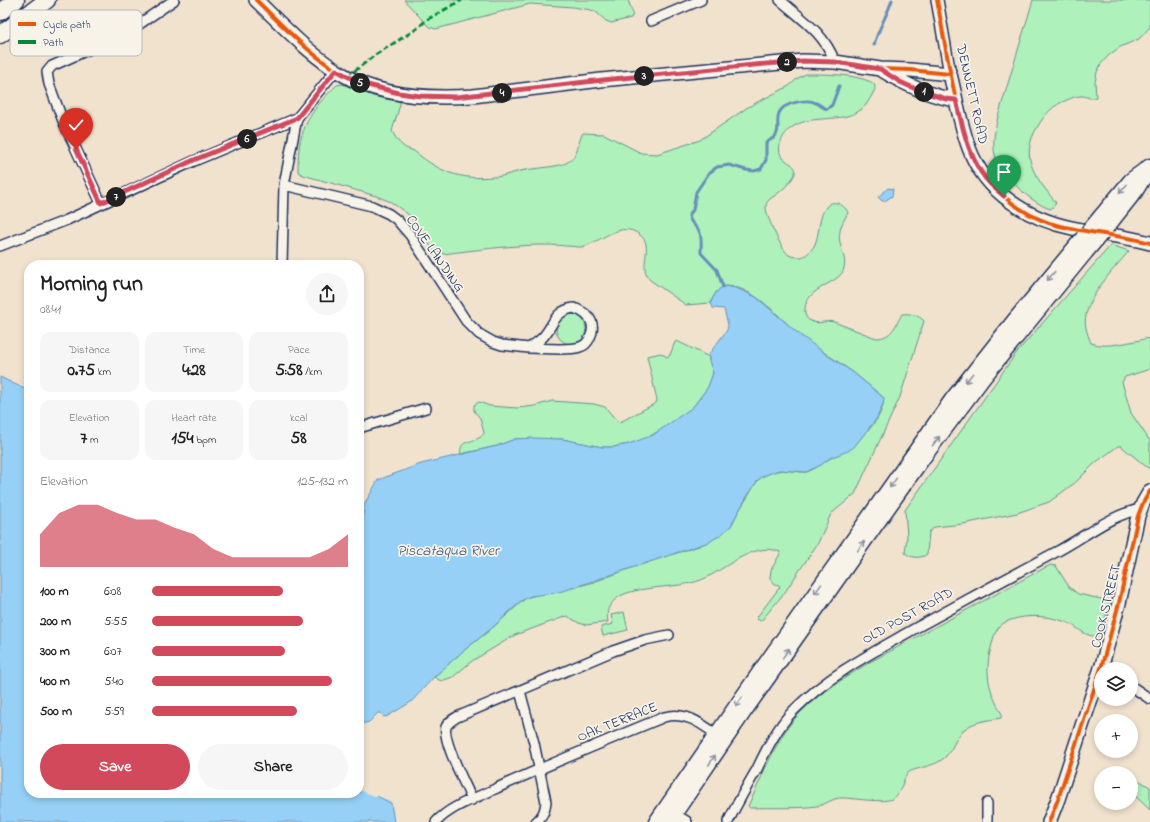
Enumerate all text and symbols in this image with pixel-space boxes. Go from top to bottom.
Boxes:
legend [10,10,142,56]
text: Cycle path [43,17,91,34]
text: Path [43,35,64,51]
street label: DENNETT ROAD [950,41,993,146]
pin: 2 [777,52,797,72]
text: 2 [784,54,790,70]
pin: 3 [634,66,654,86]
text: 3 [642,68,646,84]
pin: 5 [350,73,370,93]
text: 5 [357,75,363,91]
pin: 1 [914,82,934,102]
pin: 4 [492,83,512,103]
text: 1 [922,84,926,100]
text: 4 [500,85,504,101]
pin [59,108,93,149]
icon: check [65,114,87,136]
pin: 6 [237,129,257,149]
text: 6 [245,131,249,147]
pin [987,155,1021,196]
icon: arrive [993,161,1015,183]
one-way arrow [1119,184,1128,195]
pin: 7 [106,187,126,207]
text: 7 [114,189,118,205]
street label: COVE LANDING [400,211,469,297]
text: Morning run [40,269,143,301]
one-way arrow [1046,271,1055,282]
button: share [306,273,348,315]
text: 08:41 [40,300,61,319]
text: Distance [69,342,110,358]
text: Time [183,342,205,358]
text: Pace [288,342,309,358]
text: 0.75 [68,358,95,383]
text: 4:28 [182,358,206,383]
text: 5:58 [275,358,303,383]
text: km [95,364,111,380]
text: /km [303,364,322,380]
one-way arrow [965,372,973,383]
text: Elevation [69,410,110,426]
text: Heart rate [171,410,217,426]
text: kcal [290,410,307,426]
text: 7 [80,426,87,451]
text: 154 [171,426,194,451]
text: 58 [291,426,307,451]
text: m [87,432,98,448]
text: bpm [194,432,217,448]
one-way arrow [932,435,940,446]
text: Elevation [40,472,88,491]
text: 125–132 m [297,472,348,491]
one-way arrow [889,477,897,488]
water label: Piscataqua River [397,540,501,562]
one-way arrow [857,541,865,552]
street label: COOK STREET [1086,562,1127,650]
text: 100 m [40,582,69,601]
text: 6:08 [104,582,121,601]
one-way arrow [814,583,822,594]
street label: OLD POST ROAD [858,583,957,650]
text: 200 m [40,612,71,631]
text: 5:55 [104,612,127,631]
text: 300 m [40,642,70,661]
text: 6:07 [104,642,122,661]
one-way arrow [782,647,790,658]
map controls [1094,662,1138,810]
button: layers [1094,662,1138,706]
text: 400 m [40,672,70,691]
text: 5:40 [104,672,124,691]
one-way arrow [734,696,742,708]
street label: OAK TERRACE [574,697,661,748]
text: 500 m [40,702,72,721]
text: 5:59 [104,702,124,721]
button: + [1094,714,1138,758]
button: Save [40,744,190,790]
button: Share [198,744,348,790]
one-way arrow [708,755,716,766]
button: − [1094,766,1138,810]

